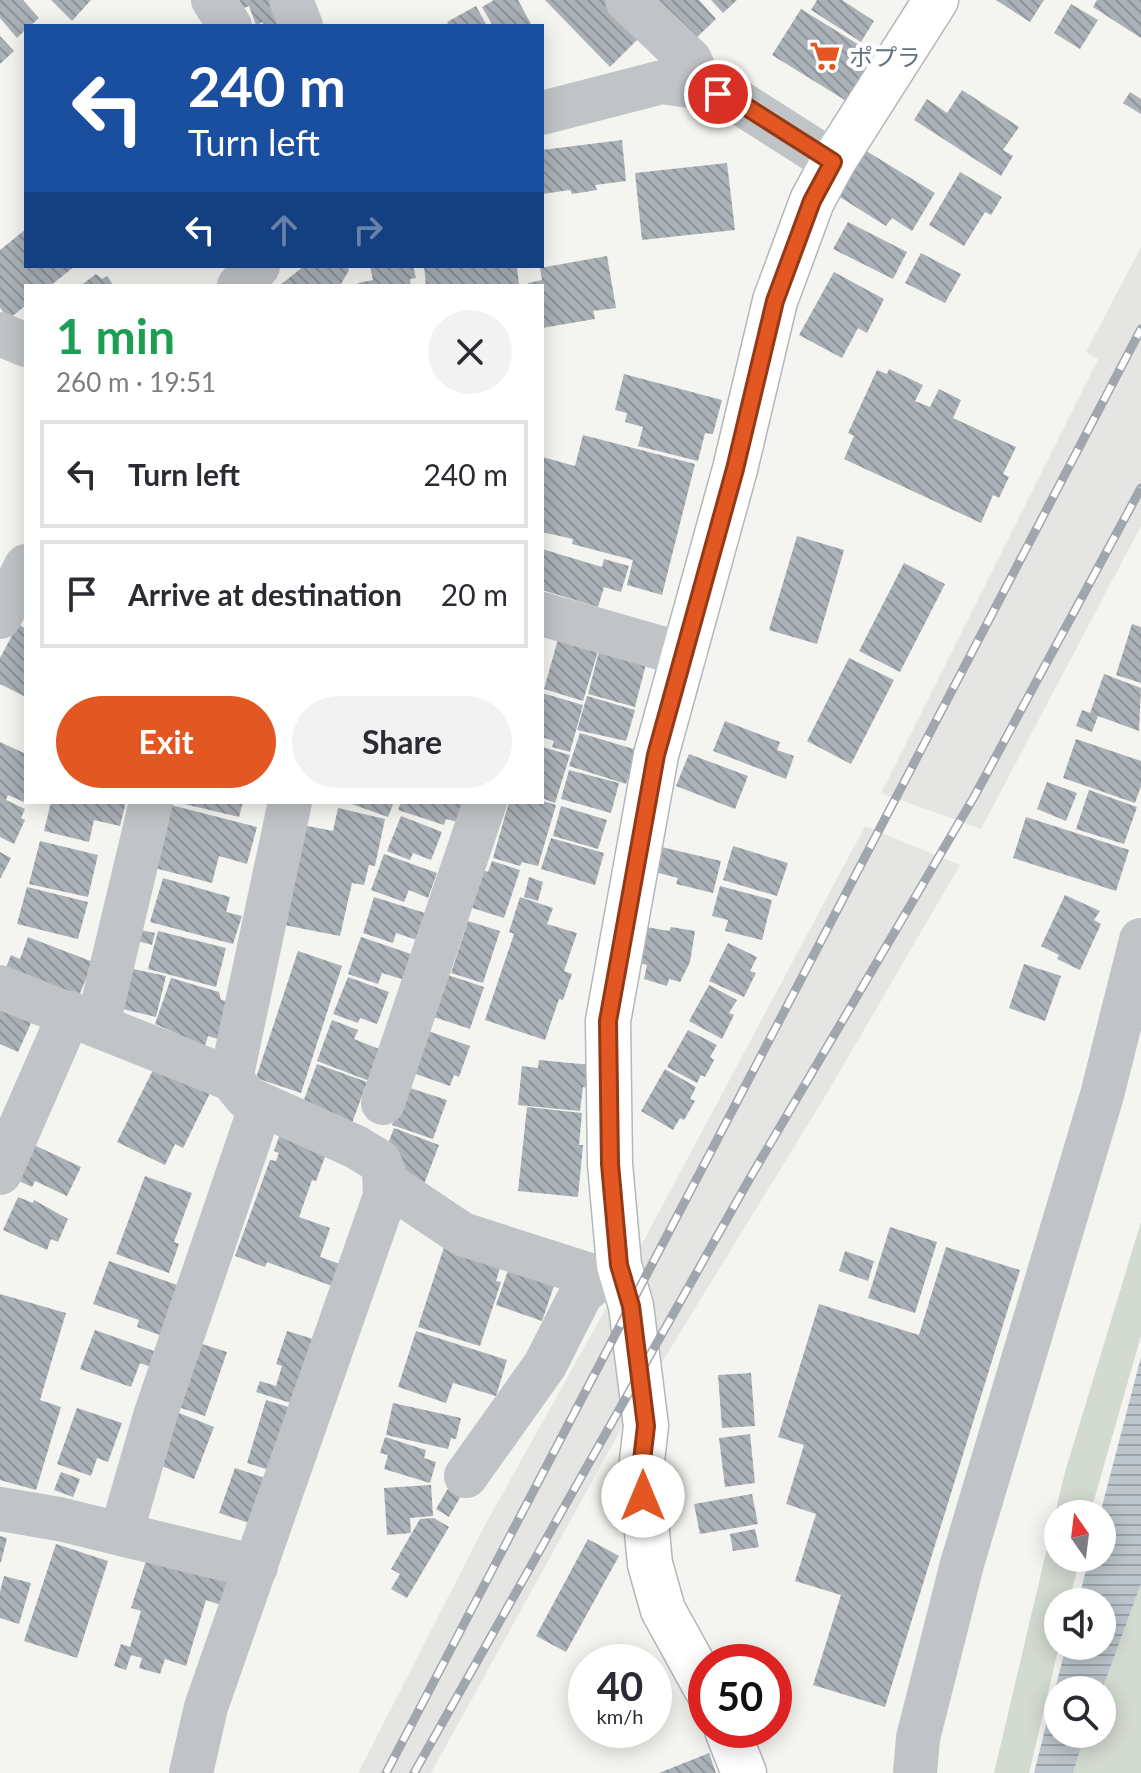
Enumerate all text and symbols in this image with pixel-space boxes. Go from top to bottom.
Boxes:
supermarket icon: ポプラ [808,39,842,73]
place label: ポプラ [849,42,921,71]
text: 240 m [188,52,346,119]
icon: left [56,56,160,160]
pin [684,60,752,128]
icon: arrive [696,72,740,116]
text: Turn left [188,120,320,164]
icon: left [178,208,222,252]
icon: ahead [262,208,306,252]
icon: right [346,208,390,252]
text: 1 min [56,307,175,364]
button: close [428,310,512,394]
text: 260 m · 19:51 [56,366,216,398]
icon: left [60,452,104,496]
text: Turn left [128,456,240,492]
text: 240 m [423,456,508,492]
icon: arrive [60,572,104,616]
text: Arrive at destination [128,576,402,612]
text: 20 m [441,576,508,612]
button: Exit [56,696,276,788]
button: Share [292,696,512,788]
position arrow [601,1454,685,1538]
north arrow [1044,1500,1116,1572]
map controls [1044,1500,1116,1748]
button: sound [1044,1588,1116,1660]
speed limit sign: 50 [688,1644,792,1748]
text: 40 [597,1662,643,1710]
button: search [1044,1676,1116,1748]
text: km/h [597,1704,643,1728]

